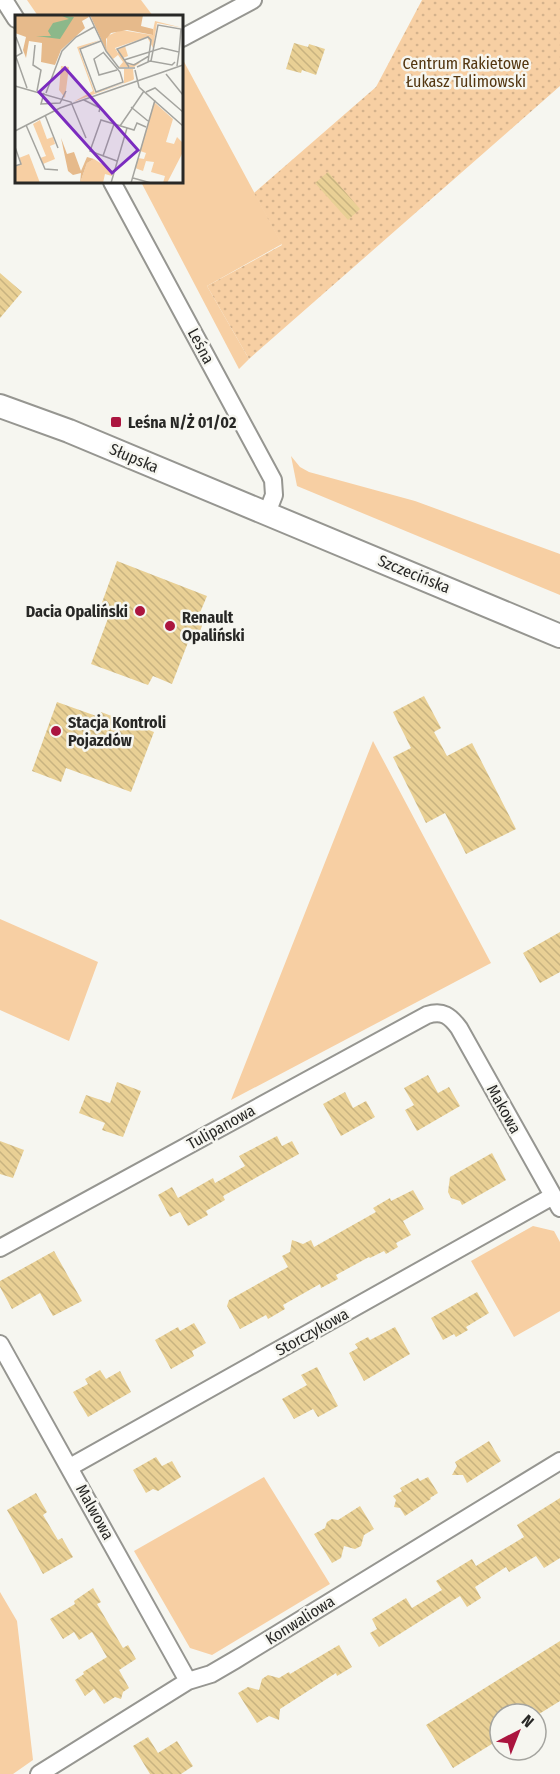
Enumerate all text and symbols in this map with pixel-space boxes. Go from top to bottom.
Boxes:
inset map [15,15,183,183]
park label: Centrum Rakietowe Łukasz Tulimowski [403,54,530,91]
street label: Leśna [184,325,218,367]
place label: Leśna N/Ż 01/02 [128,413,237,432]
marker: Leśna N/Ż 01/02 [109,415,123,429]
street label: Słupska [107,439,161,477]
street label: Szczecińska [375,551,453,597]
place label: Dacia Opaliński [26,602,128,621]
marker: Dacia Opaliński [133,604,147,618]
place label: Renault Opaliński [182,608,245,645]
marker: Renault Opaliński [163,619,177,633]
place label: Stacja Kontroli Pojazdów [68,713,166,750]
marker: Stacja Kontroli Pojazdów [49,724,63,738]
street label: Makowa [483,1081,525,1137]
street label: Tulipanowa [184,1101,258,1153]
street label: Storczykowa [272,1304,352,1360]
street label: Malwowa [72,1481,118,1543]
street label: Konwaliowa [262,1591,338,1649]
north arrow [488,1702,548,1762]
text: N [518,1711,538,1731]

